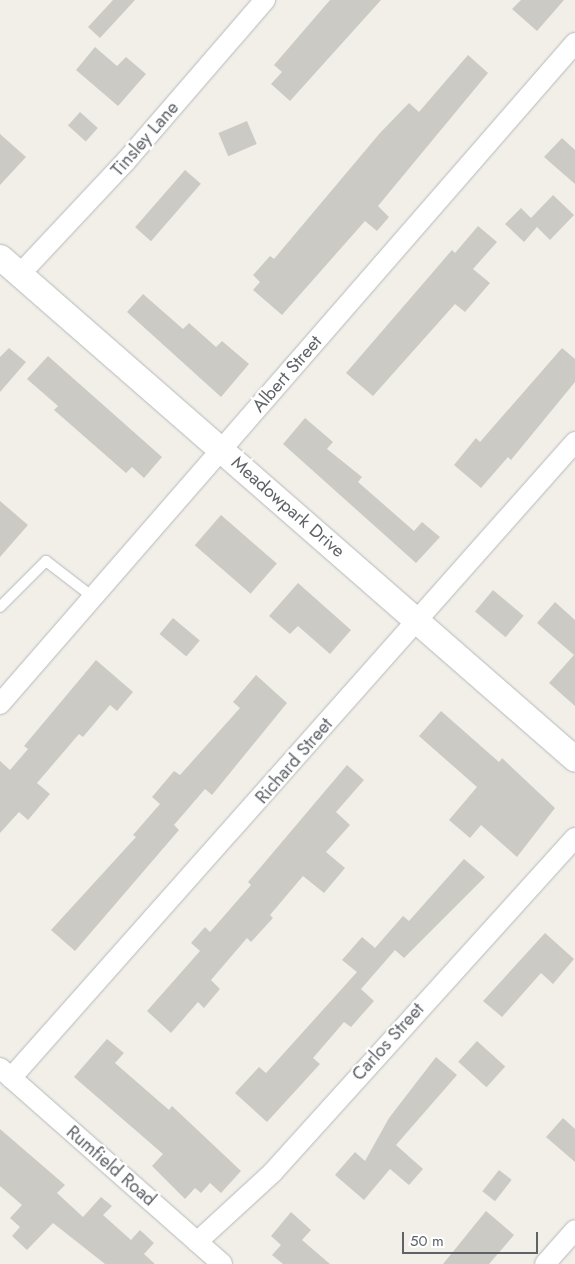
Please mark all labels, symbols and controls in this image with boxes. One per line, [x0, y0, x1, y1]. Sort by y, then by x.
street label: Tinsley Lane [107, 97, 183, 181]
street label: Albert Street [248, 331, 326, 417]
street label: Meadowpark Drive [227, 452, 349, 562]
street label: Richard Street [251, 714, 337, 808]
street label: Carlos Street [348, 999, 428, 1085]
street label: Rumfield Road [62, 1121, 160, 1211]
scale bar [405, 1222, 541, 1254]
text: 50 m [410, 1230, 444, 1252]

